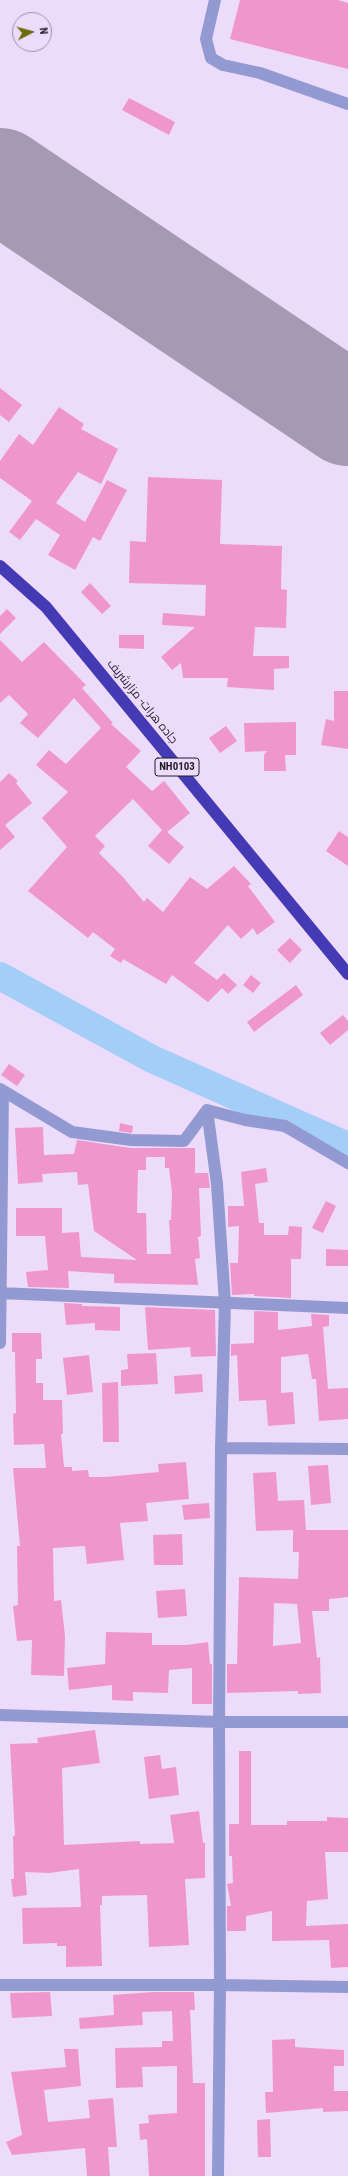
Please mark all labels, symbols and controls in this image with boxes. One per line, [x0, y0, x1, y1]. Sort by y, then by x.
north arrow [12, 12, 52, 52]
text: N [37, 27, 50, 35]
street label: جاده هرات- مزارشریف [104, 657, 180, 747]
road number: NH0103 [155, 758, 199, 776]

